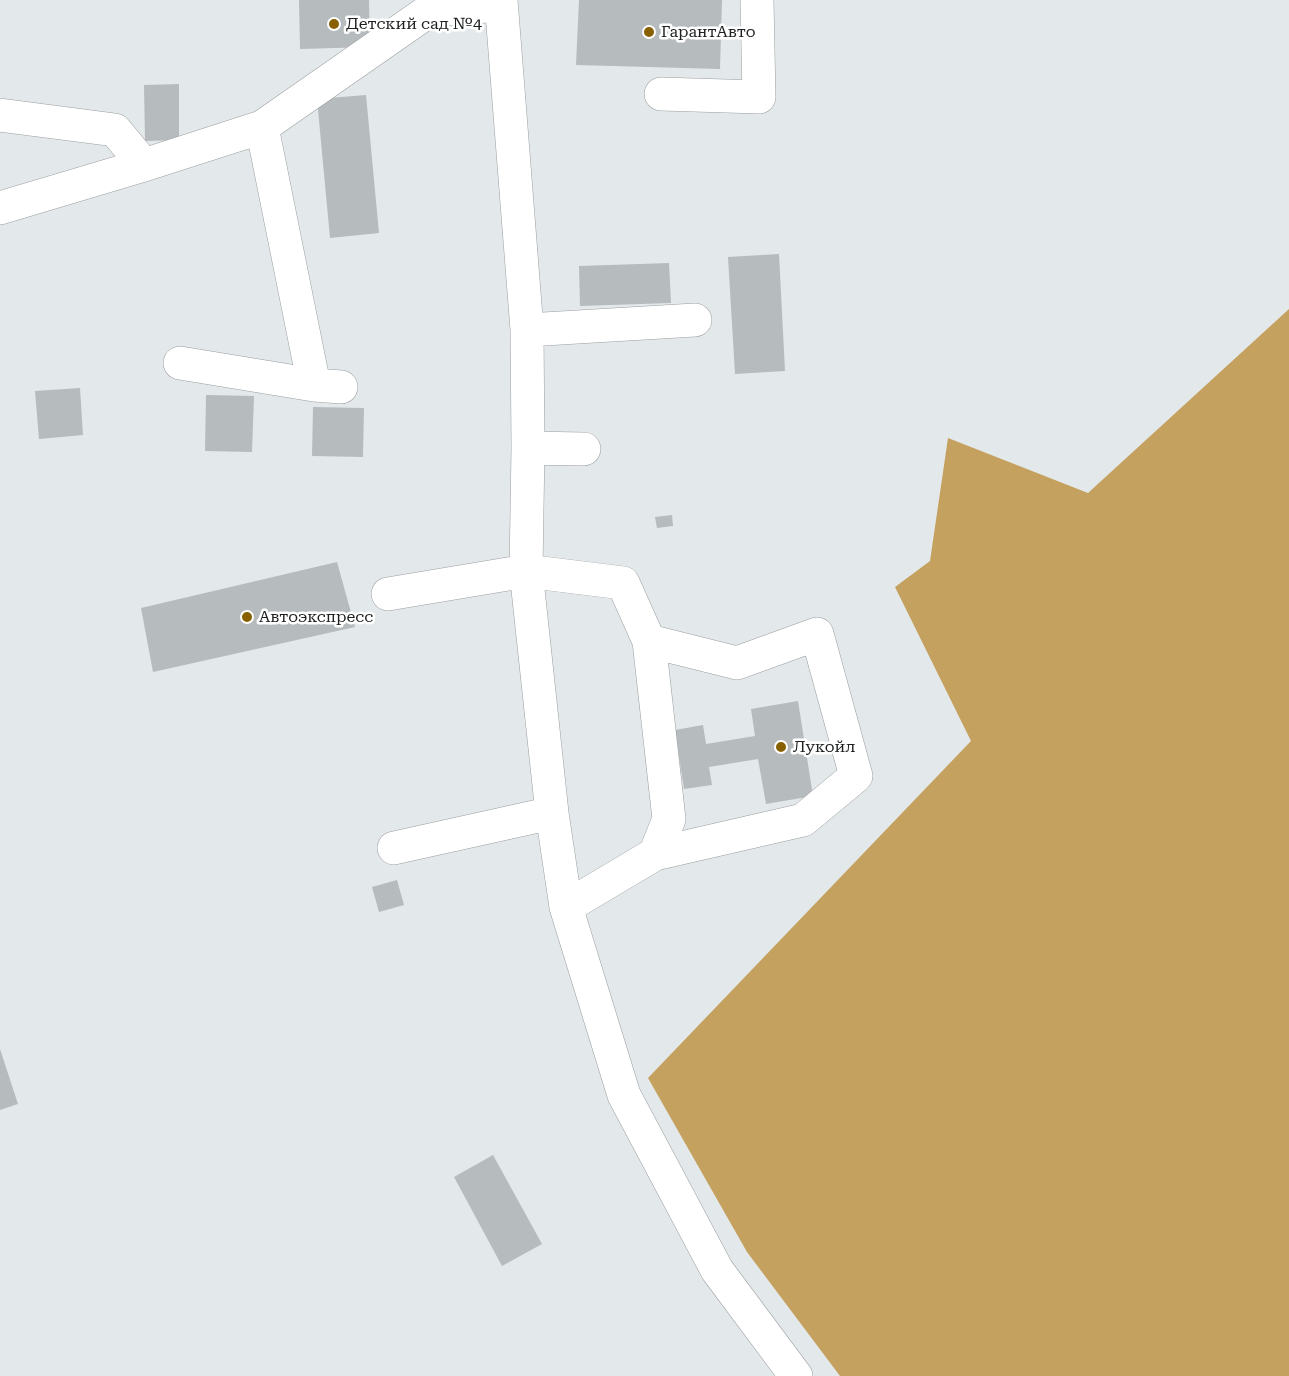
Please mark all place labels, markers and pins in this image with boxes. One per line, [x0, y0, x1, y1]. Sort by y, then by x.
place label: Детский сад №4 [346, 14, 482, 34]
marker: Детский сад №4 [327, 17, 341, 31]
place label: ГарантАвто [661, 22, 755, 42]
marker: ГарантАвто [642, 25, 656, 39]
place label: Автоэкспресс [259, 607, 373, 627]
marker: Автоэкспресс [240, 610, 254, 624]
place label: Лукойл [793, 737, 856, 757]
marker: Лукойл [774, 740, 788, 754]

